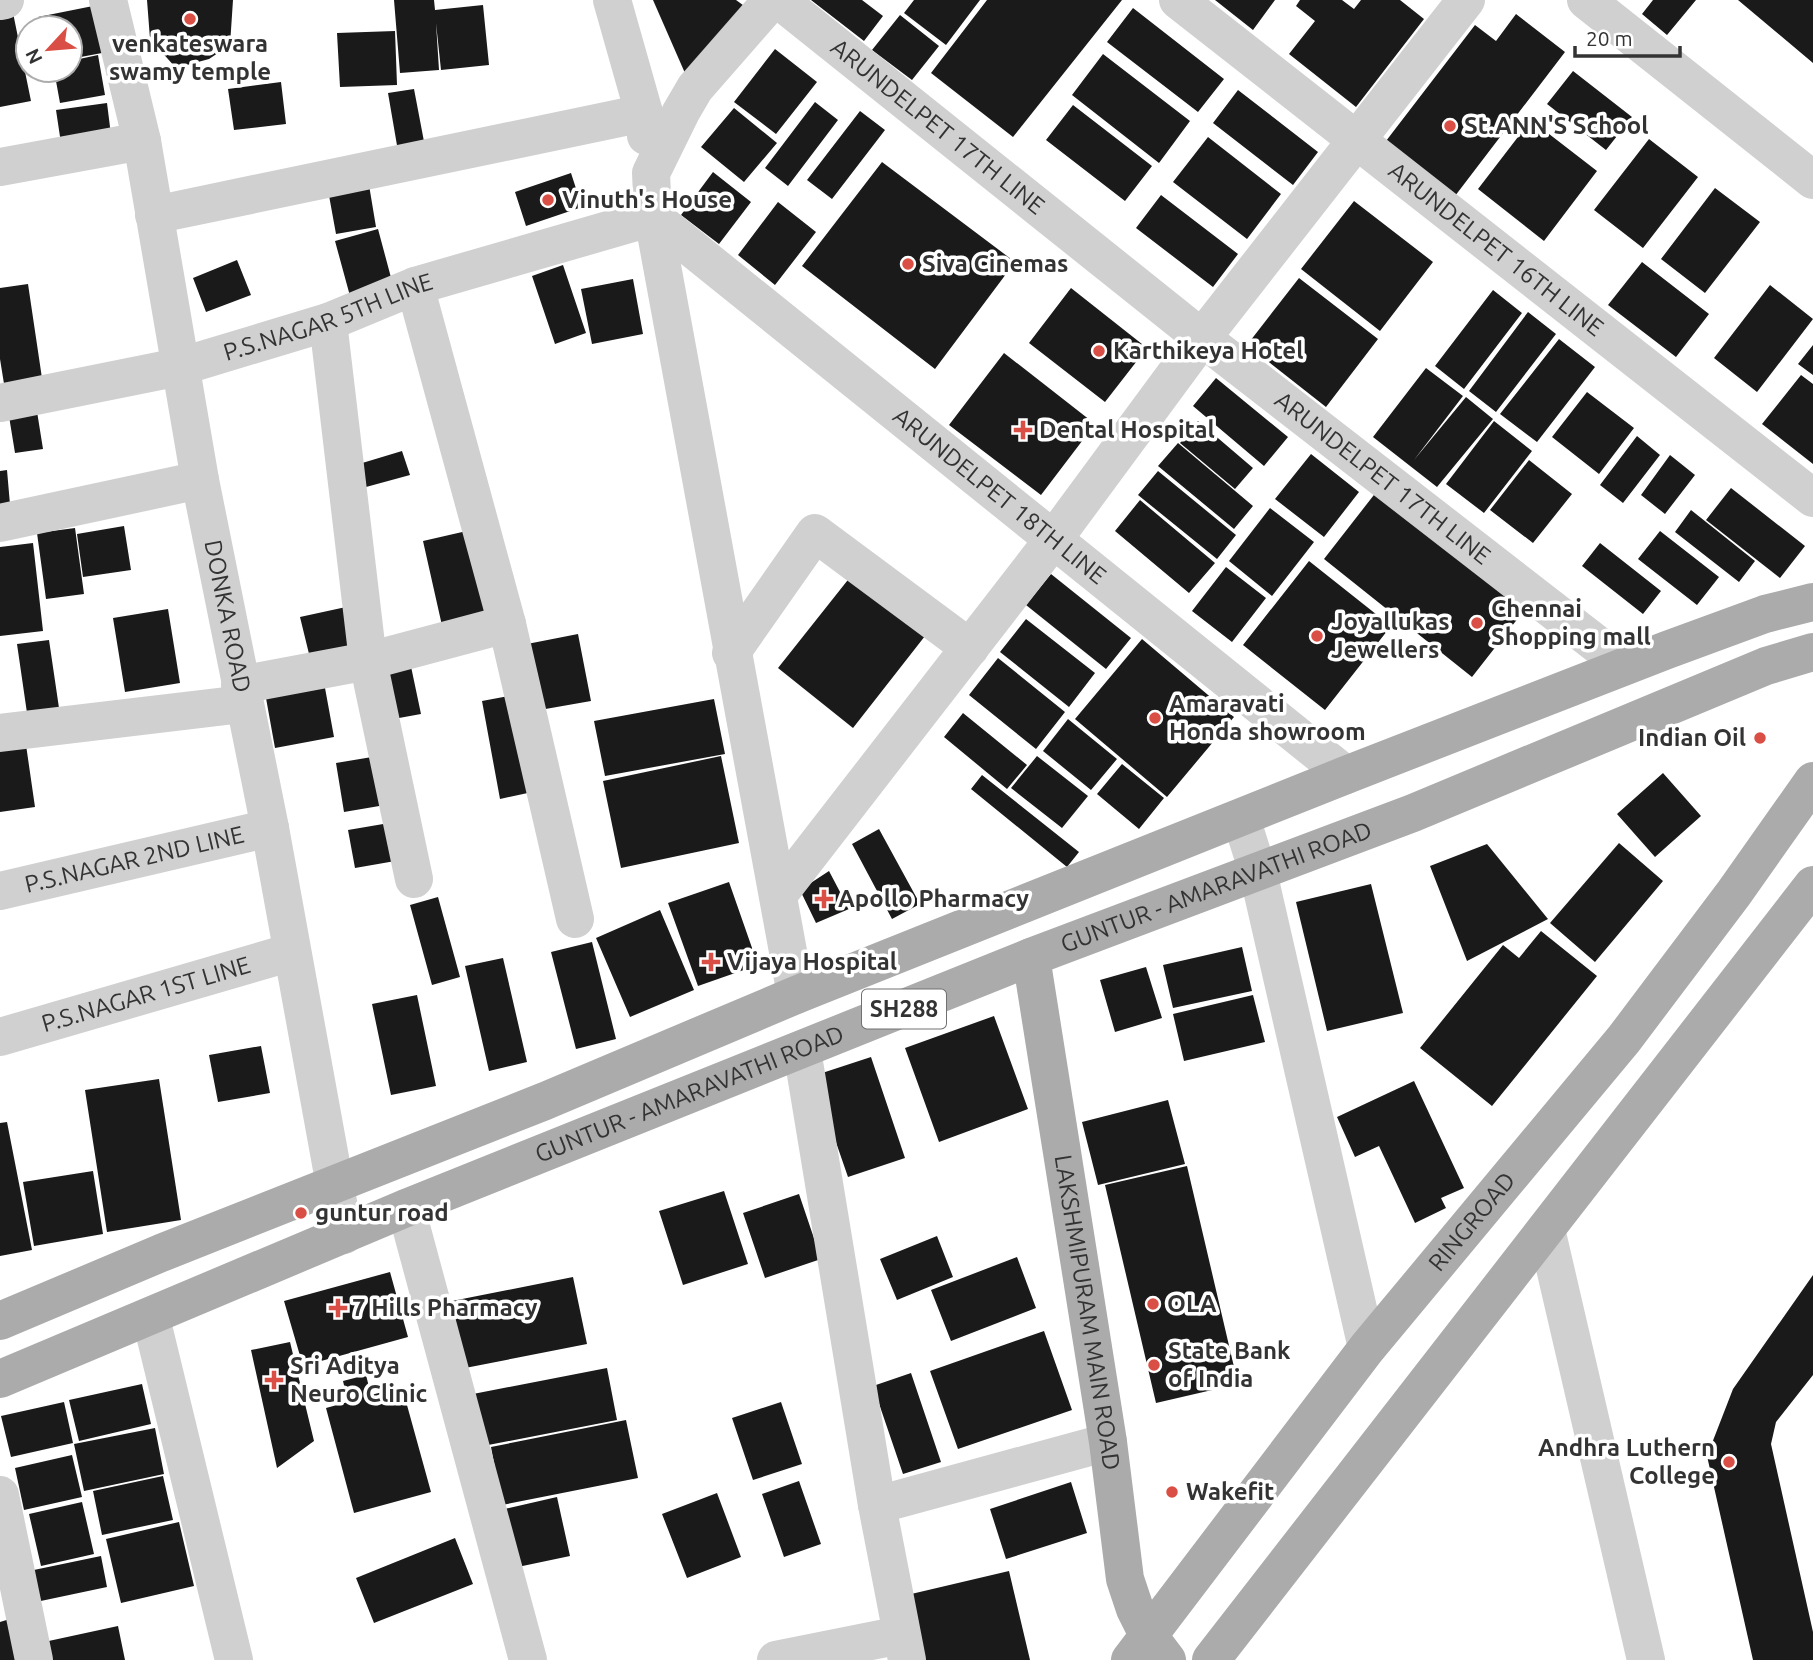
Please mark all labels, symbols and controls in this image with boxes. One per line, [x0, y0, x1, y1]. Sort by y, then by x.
marker: venkateswara swamy temple [182, 11, 198, 27]
north arrow [14, 14, 84, 84]
scale bar [1575, 14, 1680, 58]
text: 20 m [1586, 26, 1633, 50]
place label: venkateswara swamy temple [109, 30, 271, 85]
street label: ARUNDELPET 17TH LINE [826, 33, 1050, 220]
text: N [21, 45, 47, 68]
place label: St.ANN'S School [1464, 112, 1648, 139]
marker: St.ANN'S School [1442, 118, 1458, 134]
street label: ARUNDELPET 16TH LINE [1384, 156, 1609, 341]
place label: Vinuth's House [562, 186, 732, 213]
marker: Vinuth's House [540, 192, 556, 208]
place label: Siva Cinemas [922, 250, 1068, 277]
marker: Siva Cinemas [900, 256, 916, 272]
street label: P.S.NAGAR 5TH LINE [220, 268, 436, 366]
place label: Karthikeya Hotel [1113, 337, 1303, 364]
marker: Karthikeya Hotel [1091, 343, 1107, 359]
street label: ARUNDELPET 17TH LINE [1270, 386, 1496, 570]
street label: ARUNDELPET 18TH LINE [888, 402, 1111, 589]
place label: Dental Hospital [1039, 416, 1215, 443]
marker: Dental Hospital [1013, 420, 1033, 440]
street label: DONKA ROAD [199, 537, 256, 695]
place label: Chennai Shopping mall [1491, 595, 1651, 650]
place label: Joyallukas Jewellers [1331, 608, 1449, 663]
marker: Chennai Shopping mall [1469, 615, 1485, 631]
marker: Joyallukas Jewellers [1309, 628, 1325, 644]
place label: Amaravati Honda showroom [1169, 690, 1366, 745]
marker: Amaravati Honda showroom [1147, 710, 1163, 726]
place label: Indian Oil [1638, 724, 1746, 751]
marker: Indian Oil [1752, 730, 1768, 746]
street label: GUNTUR - AMARAVATHI ROAD [1057, 816, 1375, 958]
street label: P.S.NAGAR 2ND LINE [22, 821, 246, 898]
place label: Apollo Pharmacy [838, 885, 1029, 912]
marker: Apollo Pharmacy [816, 891, 832, 907]
place label: Vijaya Hospital [727, 948, 897, 975]
street label: P.S.NAGAR 1ST LINE [38, 951, 253, 1037]
marker: Vijaya Hospital [701, 952, 721, 972]
road number: SH288 [862, 990, 946, 1028]
street label: GUNTUR - AMARAVATHI ROAD [531, 1020, 847, 1168]
street label: LAKSHMIPURAM MAIN ROAD [1050, 1153, 1125, 1472]
street label: RINGROAD [1423, 1167, 1520, 1276]
place label: guntur road [315, 1199, 449, 1226]
marker: guntur road [293, 1205, 309, 1221]
place label: OLA [1167, 1290, 1217, 1317]
place label: 7 Hills Pharmacy [352, 1294, 538, 1321]
marker: OLA [1145, 1296, 1161, 1312]
marker: 7 Hills Pharmacy [330, 1300, 346, 1316]
place label: State Bank of India [1168, 1337, 1291, 1392]
place label: Sri Aditya Neuro Clinic [290, 1352, 428, 1407]
marker: State Bank of India [1146, 1357, 1162, 1373]
marker: Sri Aditya Neuro Clinic [264, 1370, 284, 1390]
place label: Andhra Luthern College [1538, 1434, 1715, 1489]
marker: Andhra Luthern College [1721, 1454, 1737, 1470]
place label: Wakefit [1186, 1478, 1274, 1505]
marker: Wakefit [1164, 1484, 1180, 1500]

